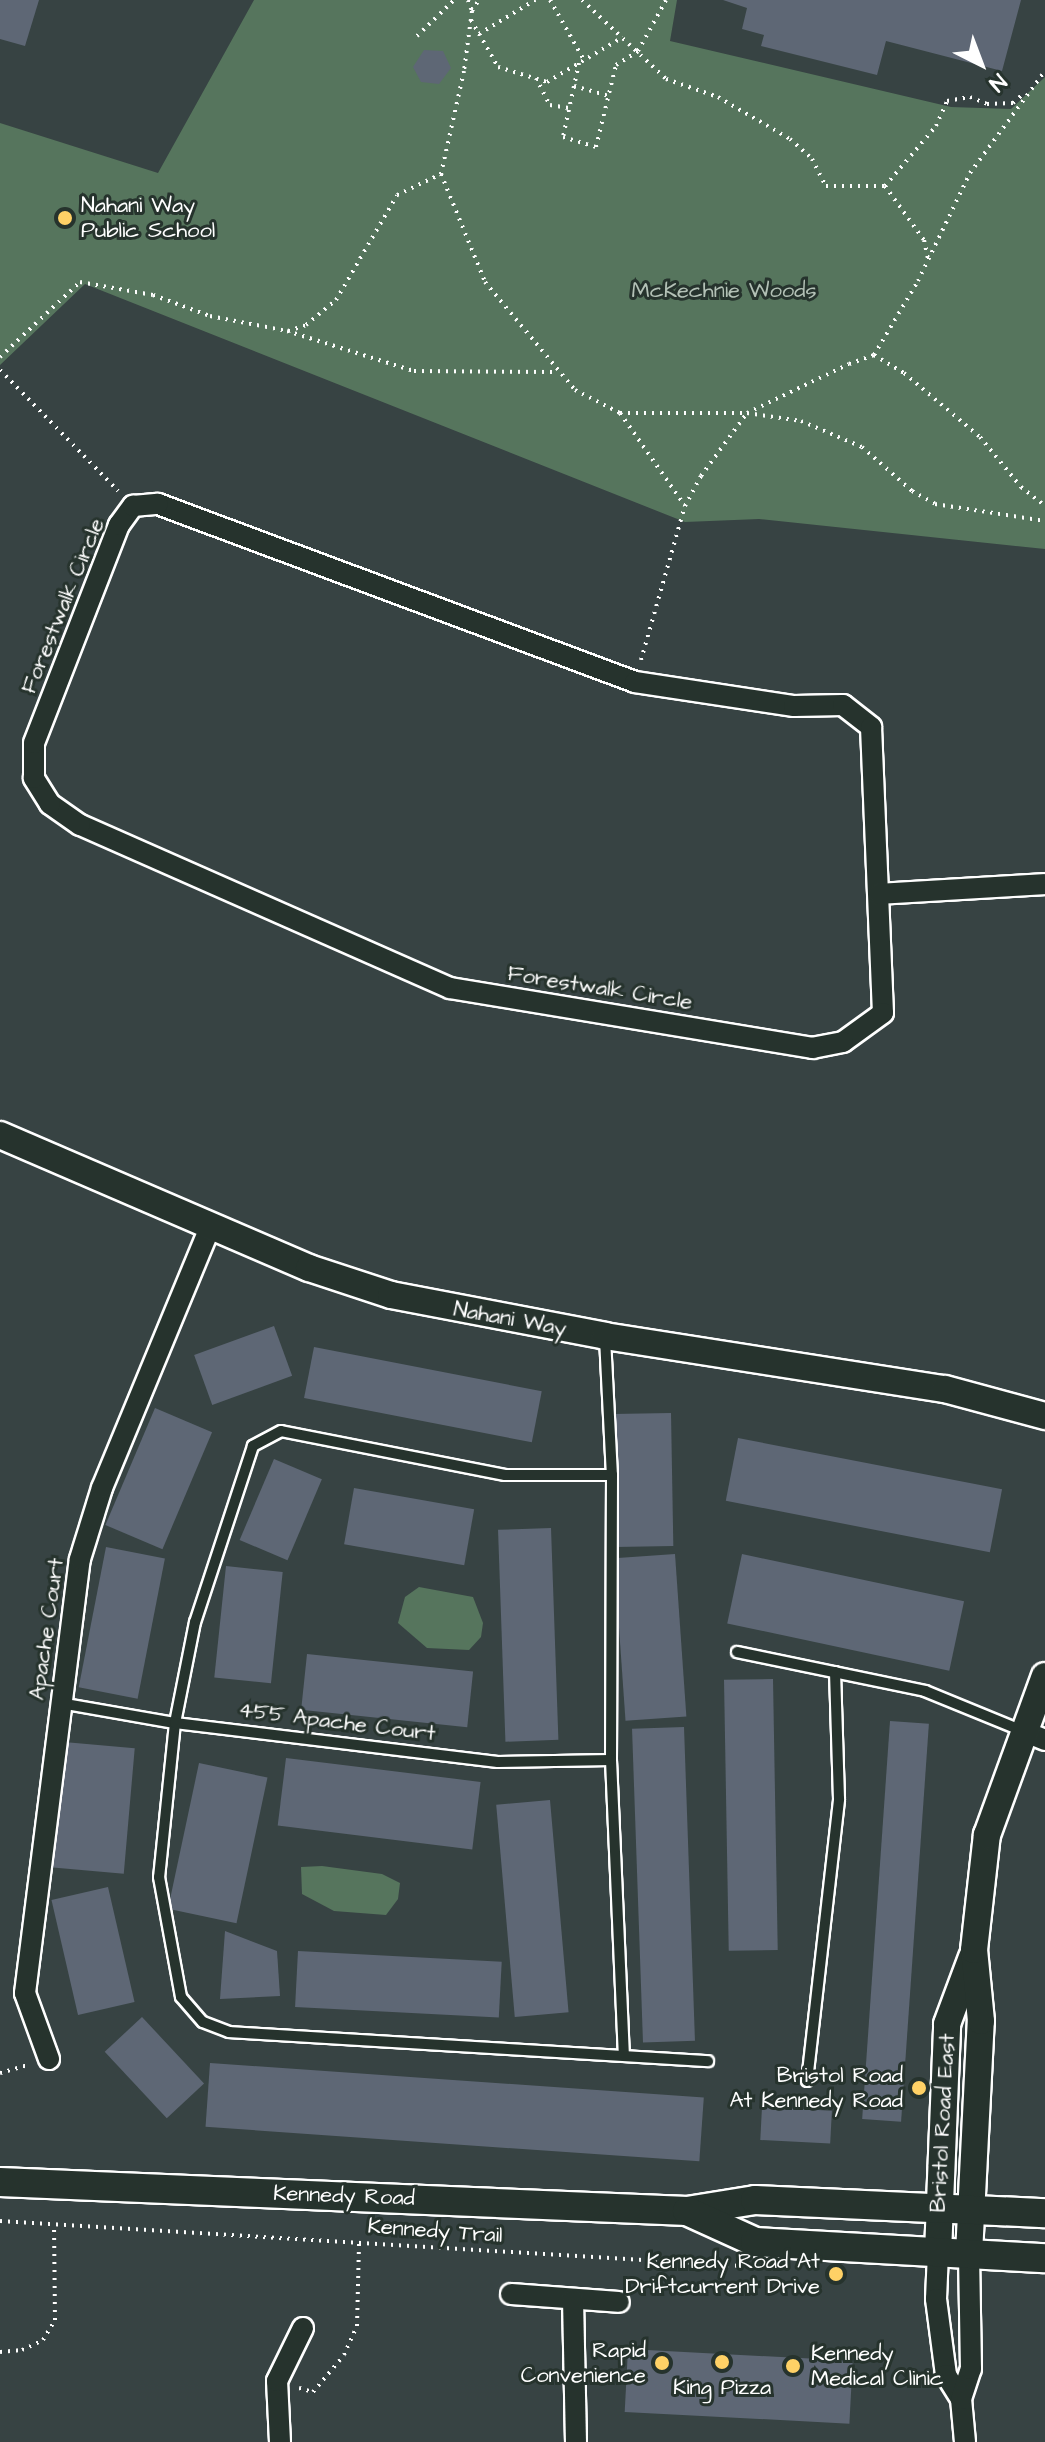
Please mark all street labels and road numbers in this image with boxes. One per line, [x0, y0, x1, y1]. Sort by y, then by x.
street label: Forestwalk Circle [16, 515, 110, 697]
street label: Forestwalk Circle [506, 960, 694, 1016]
street label: Nahani Way [451, 1296, 569, 1342]
street label: Apache Court [24, 1556, 70, 1702]
street label: 455 Apache Court [237, 1697, 437, 1747]
street label: Bristol Road East [925, 2033, 961, 2213]
street label: Kennedy Road [273, 2180, 415, 2212]
street label: Kennedy Trail [367, 2213, 503, 2249]

